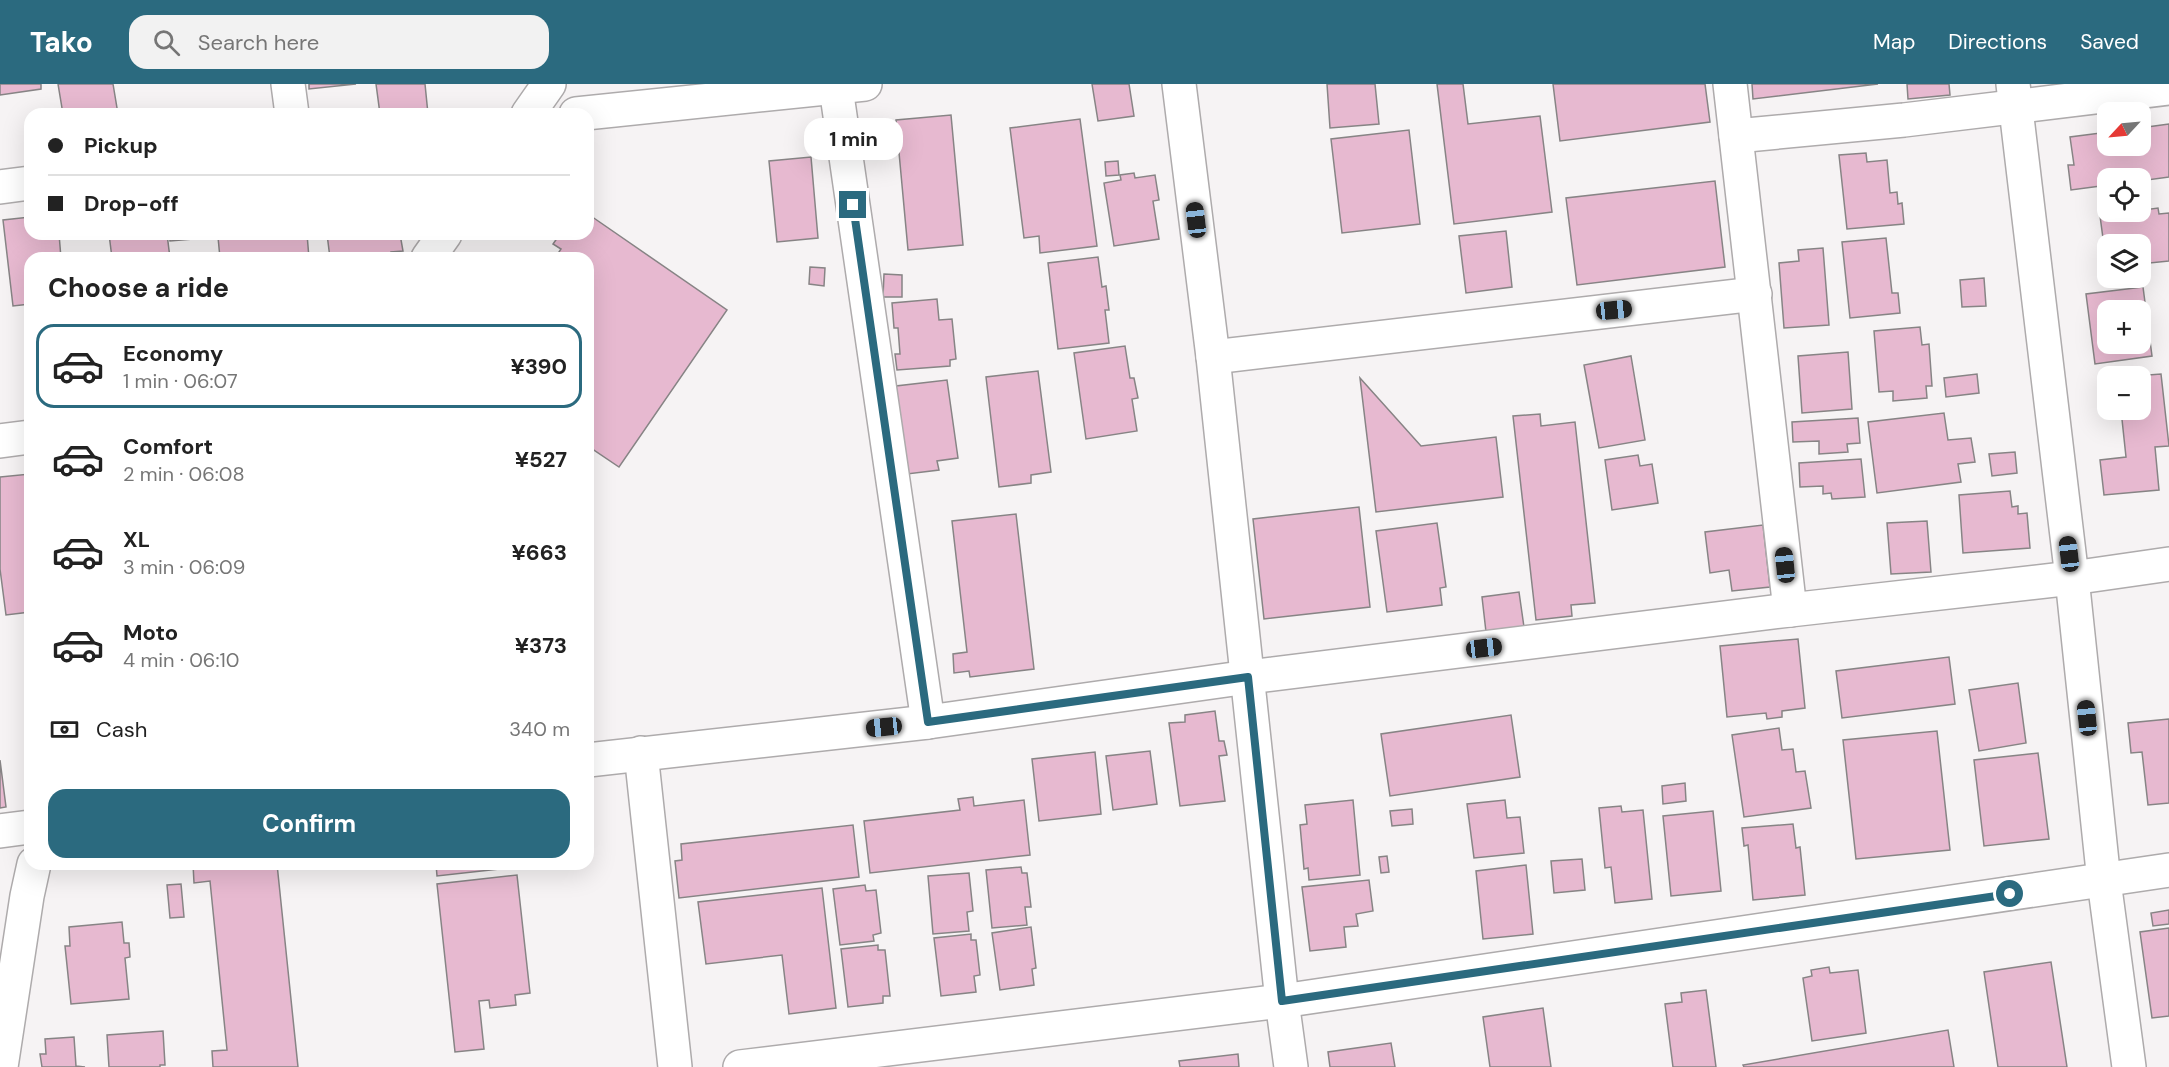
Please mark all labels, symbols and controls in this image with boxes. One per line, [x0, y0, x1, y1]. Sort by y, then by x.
search box [129, 15, 549, 69]
text: Tako [30, 24, 93, 61]
icon: search [150, 26, 183, 59]
text: Search here [198, 28, 319, 57]
text: Map [1873, 28, 1915, 56]
text: Directions [1948, 28, 2047, 56]
text: Saved [2080, 28, 2139, 56]
north arrow [2097, 102, 2151, 156]
map controls [2097, 102, 2151, 420]
callout: 1 min [804, 118, 902, 160]
text: 1 min [829, 126, 878, 152]
text: Pickup [84, 131, 158, 160]
button: locate [2097, 168, 2151, 222]
text: Drop-off [84, 189, 179, 218]
route end [839, 191, 866, 218]
car [1185, 201, 1207, 239]
button: layers [2097, 234, 2151, 288]
text: Choose a ride [48, 270, 229, 305]
car [1595, 299, 1633, 321]
button: + [2097, 300, 2151, 354]
icon: car [51, 339, 105, 393]
text: Economy [123, 339, 223, 368]
text: ¥390 [510, 352, 567, 381]
button: − [2097, 366, 2151, 420]
text: 1 min · 06:07 [123, 368, 238, 394]
icon: car [51, 432, 105, 486]
text: Comfort [123, 432, 213, 461]
text: ¥527 [515, 445, 567, 474]
text: 2 min · 06:08 [123, 461, 245, 487]
icon: car [51, 525, 105, 579]
text: XL [123, 525, 150, 554]
car [2058, 535, 2080, 573]
text: ¥663 [512, 538, 567, 567]
car [1774, 546, 1796, 584]
text: 3 min · 06:09 [123, 554, 245, 580]
icon: car [51, 618, 105, 672]
text: Moto [123, 618, 178, 647]
text: ¥373 [515, 631, 567, 660]
car [1465, 637, 1503, 659]
text: 4 min · 06:10 [123, 647, 239, 673]
car [2076, 699, 2098, 737]
icon: cash [48, 713, 81, 746]
text: Cash [96, 715, 147, 744]
text: 340 m [509, 716, 570, 742]
car [865, 716, 903, 738]
button: Confirm [48, 789, 570, 858]
route start [1996, 880, 2023, 907]

